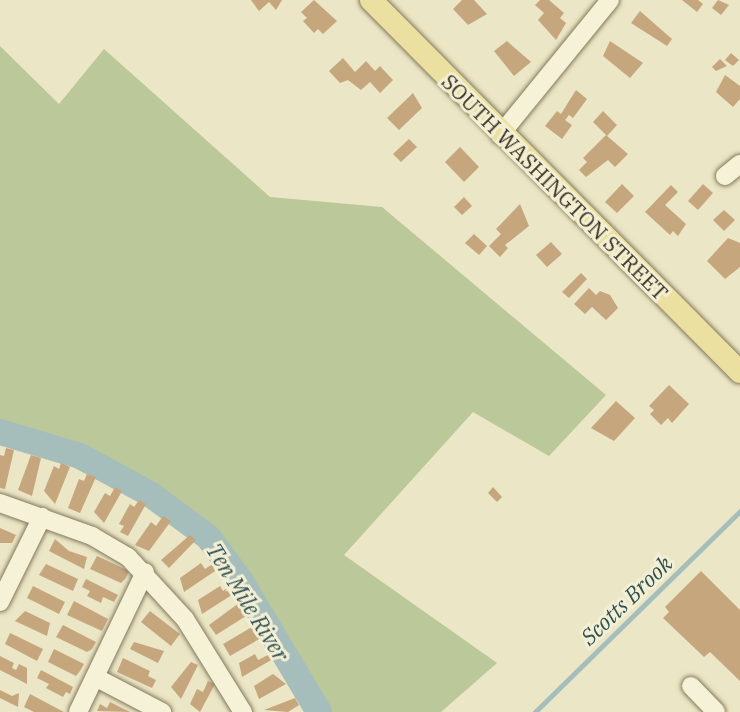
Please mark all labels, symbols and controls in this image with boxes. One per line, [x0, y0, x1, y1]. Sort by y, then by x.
street label: SOUTH WASHINGTON STREET [437, 69, 673, 305]
water label: Ten Mile River [201, 538, 295, 666]
water label: Scotts Brook [575, 550, 677, 650]

